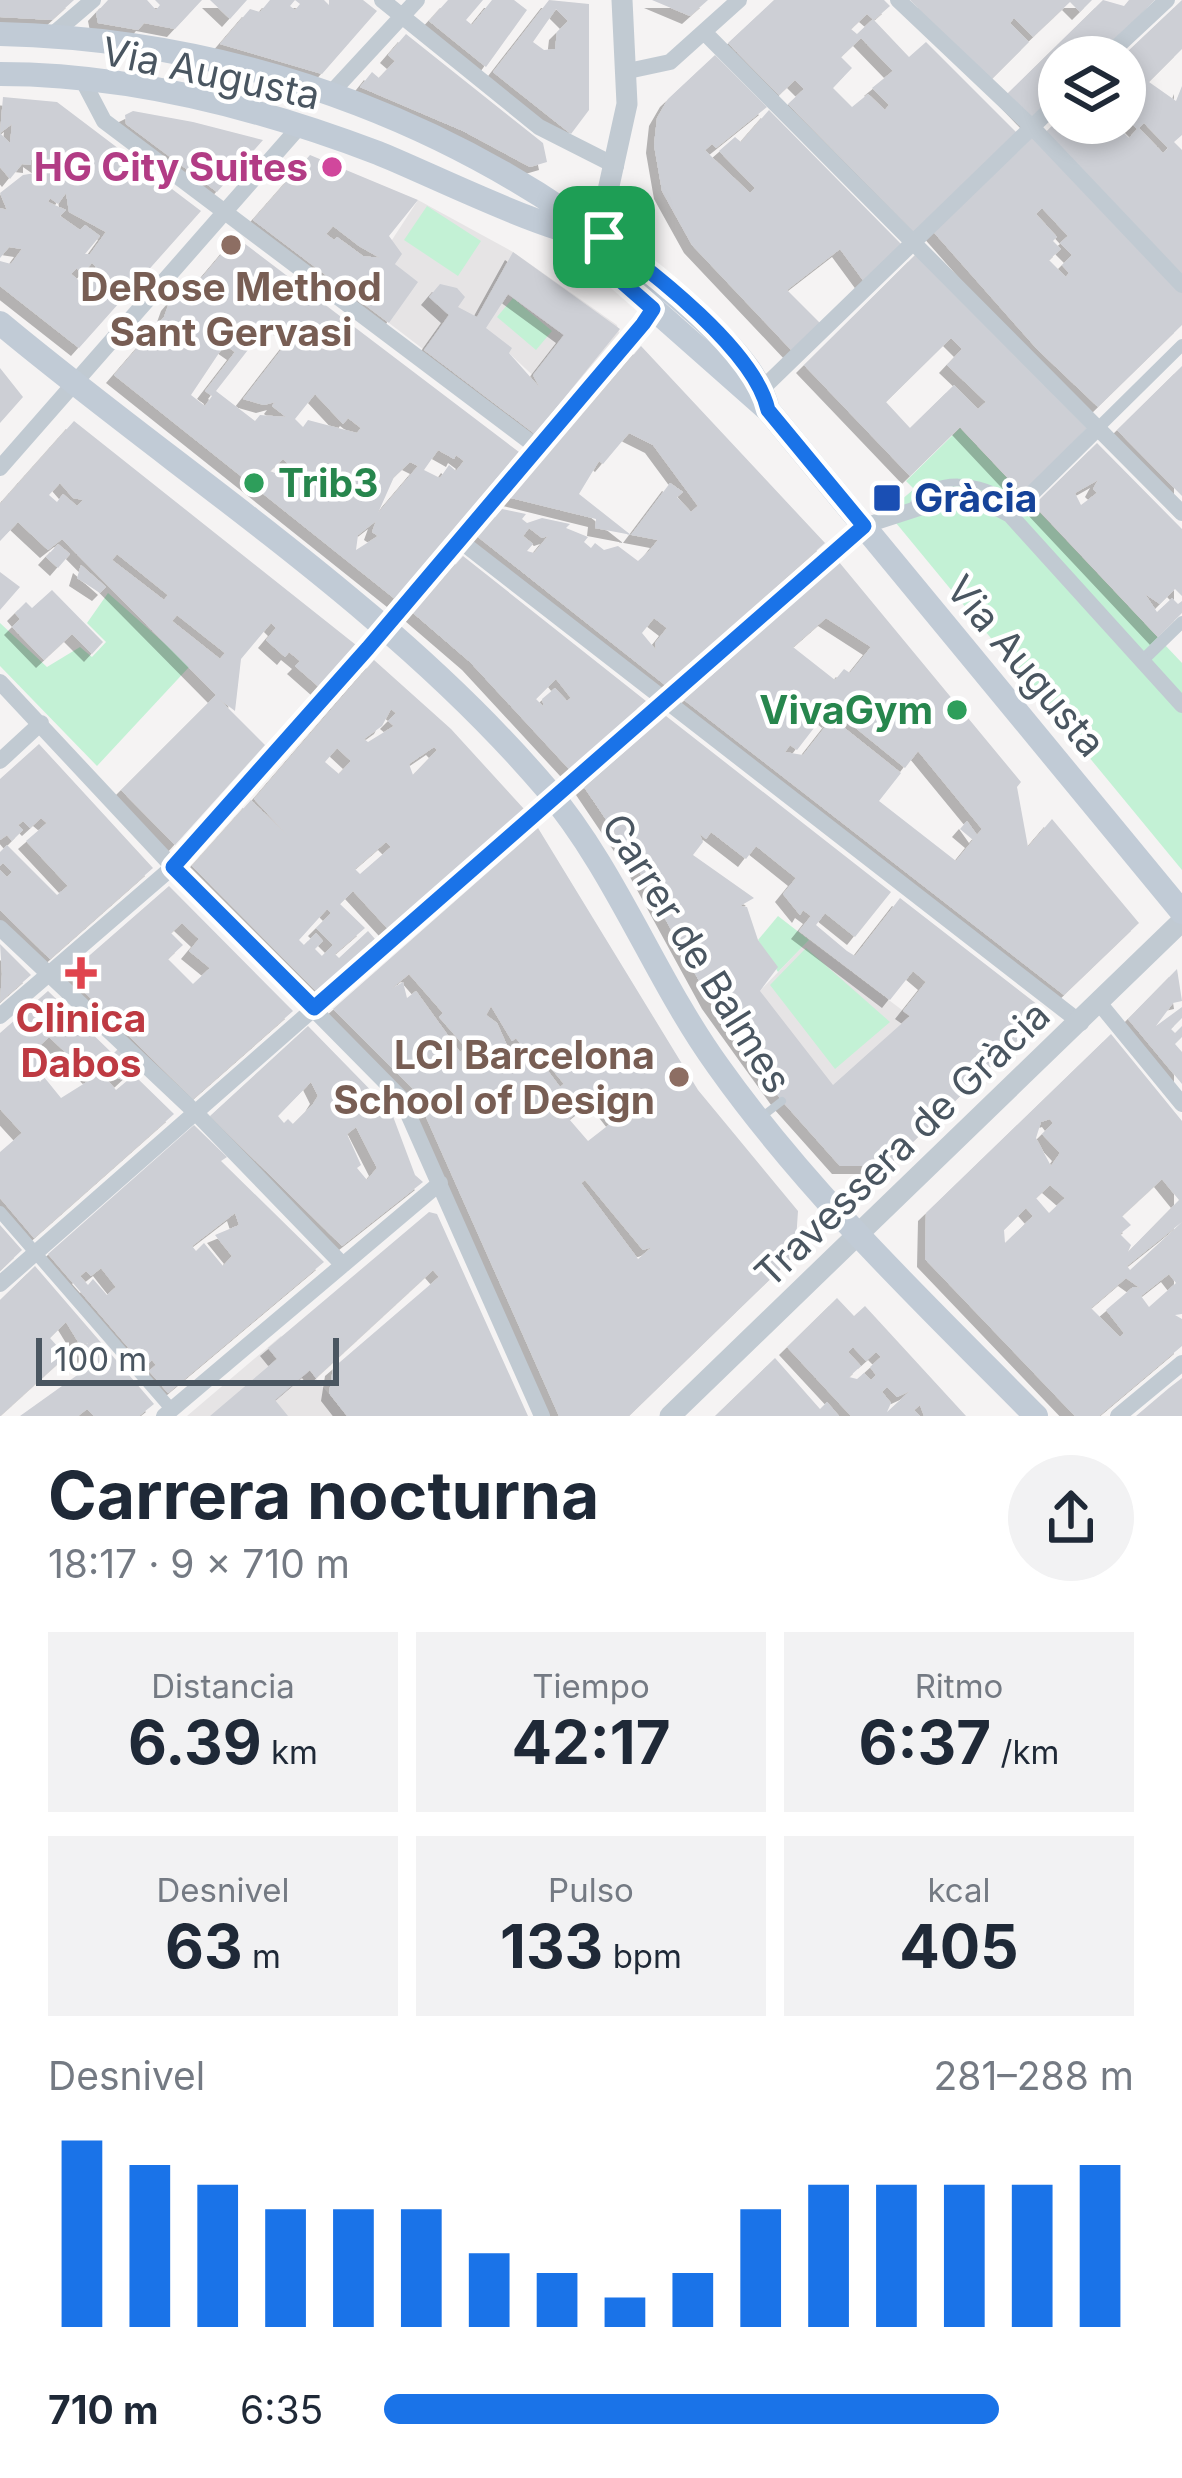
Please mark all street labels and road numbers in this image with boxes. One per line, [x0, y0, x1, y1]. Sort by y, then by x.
street label: Via Augusta [98, 26, 324, 119]
street label: Via Augusta [937, 566, 1116, 766]
street label: Carrer de Balmes [593, 805, 802, 1101]
street label: Travessera de Gràcia [745, 991, 1059, 1296]

